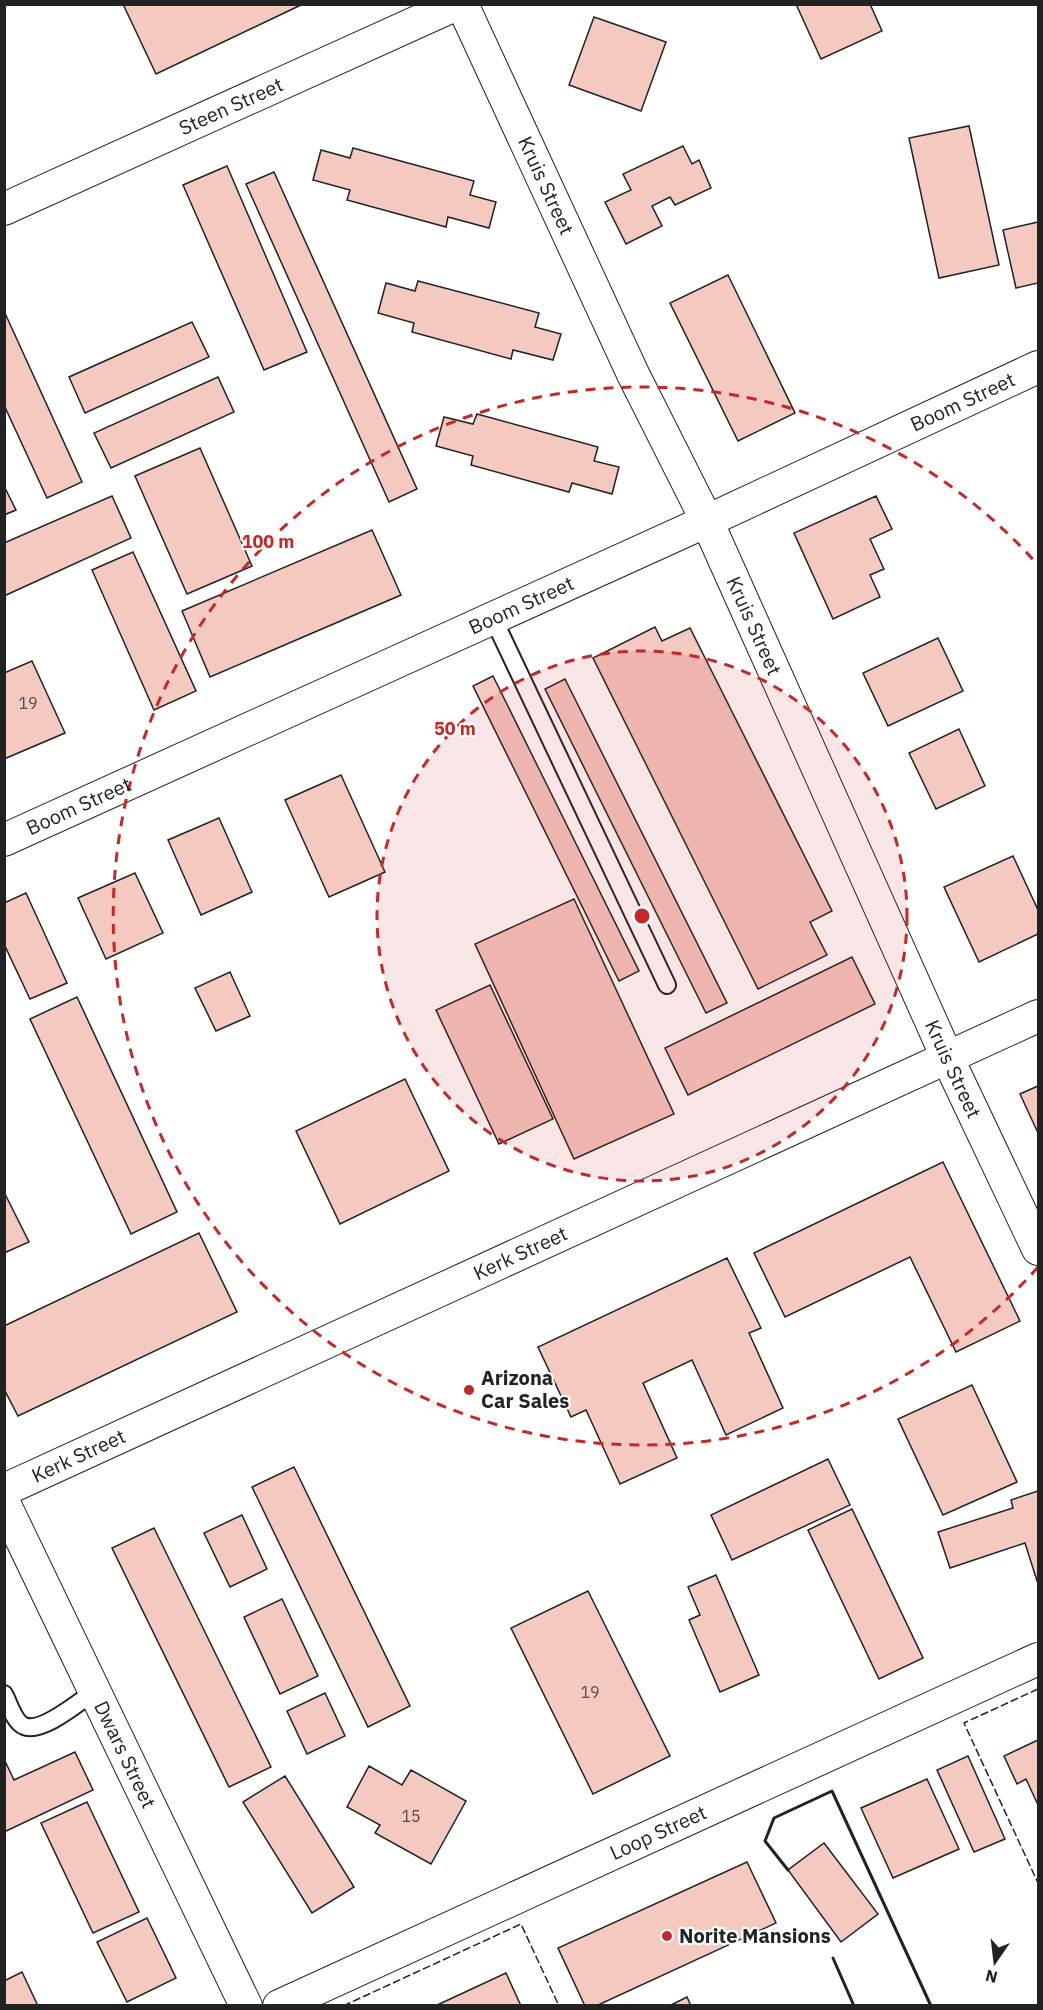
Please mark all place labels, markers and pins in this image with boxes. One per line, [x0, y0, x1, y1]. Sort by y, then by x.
centre of rings [632, 906, 652, 926]
place label: Arizona Car Sales [481, 1364, 569, 1414]
marker: Arizona Car Sales [462, 1383, 476, 1397]
place label: Norite Mansions [679, 1922, 831, 1949]
marker: Norite Mansions [660, 1929, 674, 1943]

